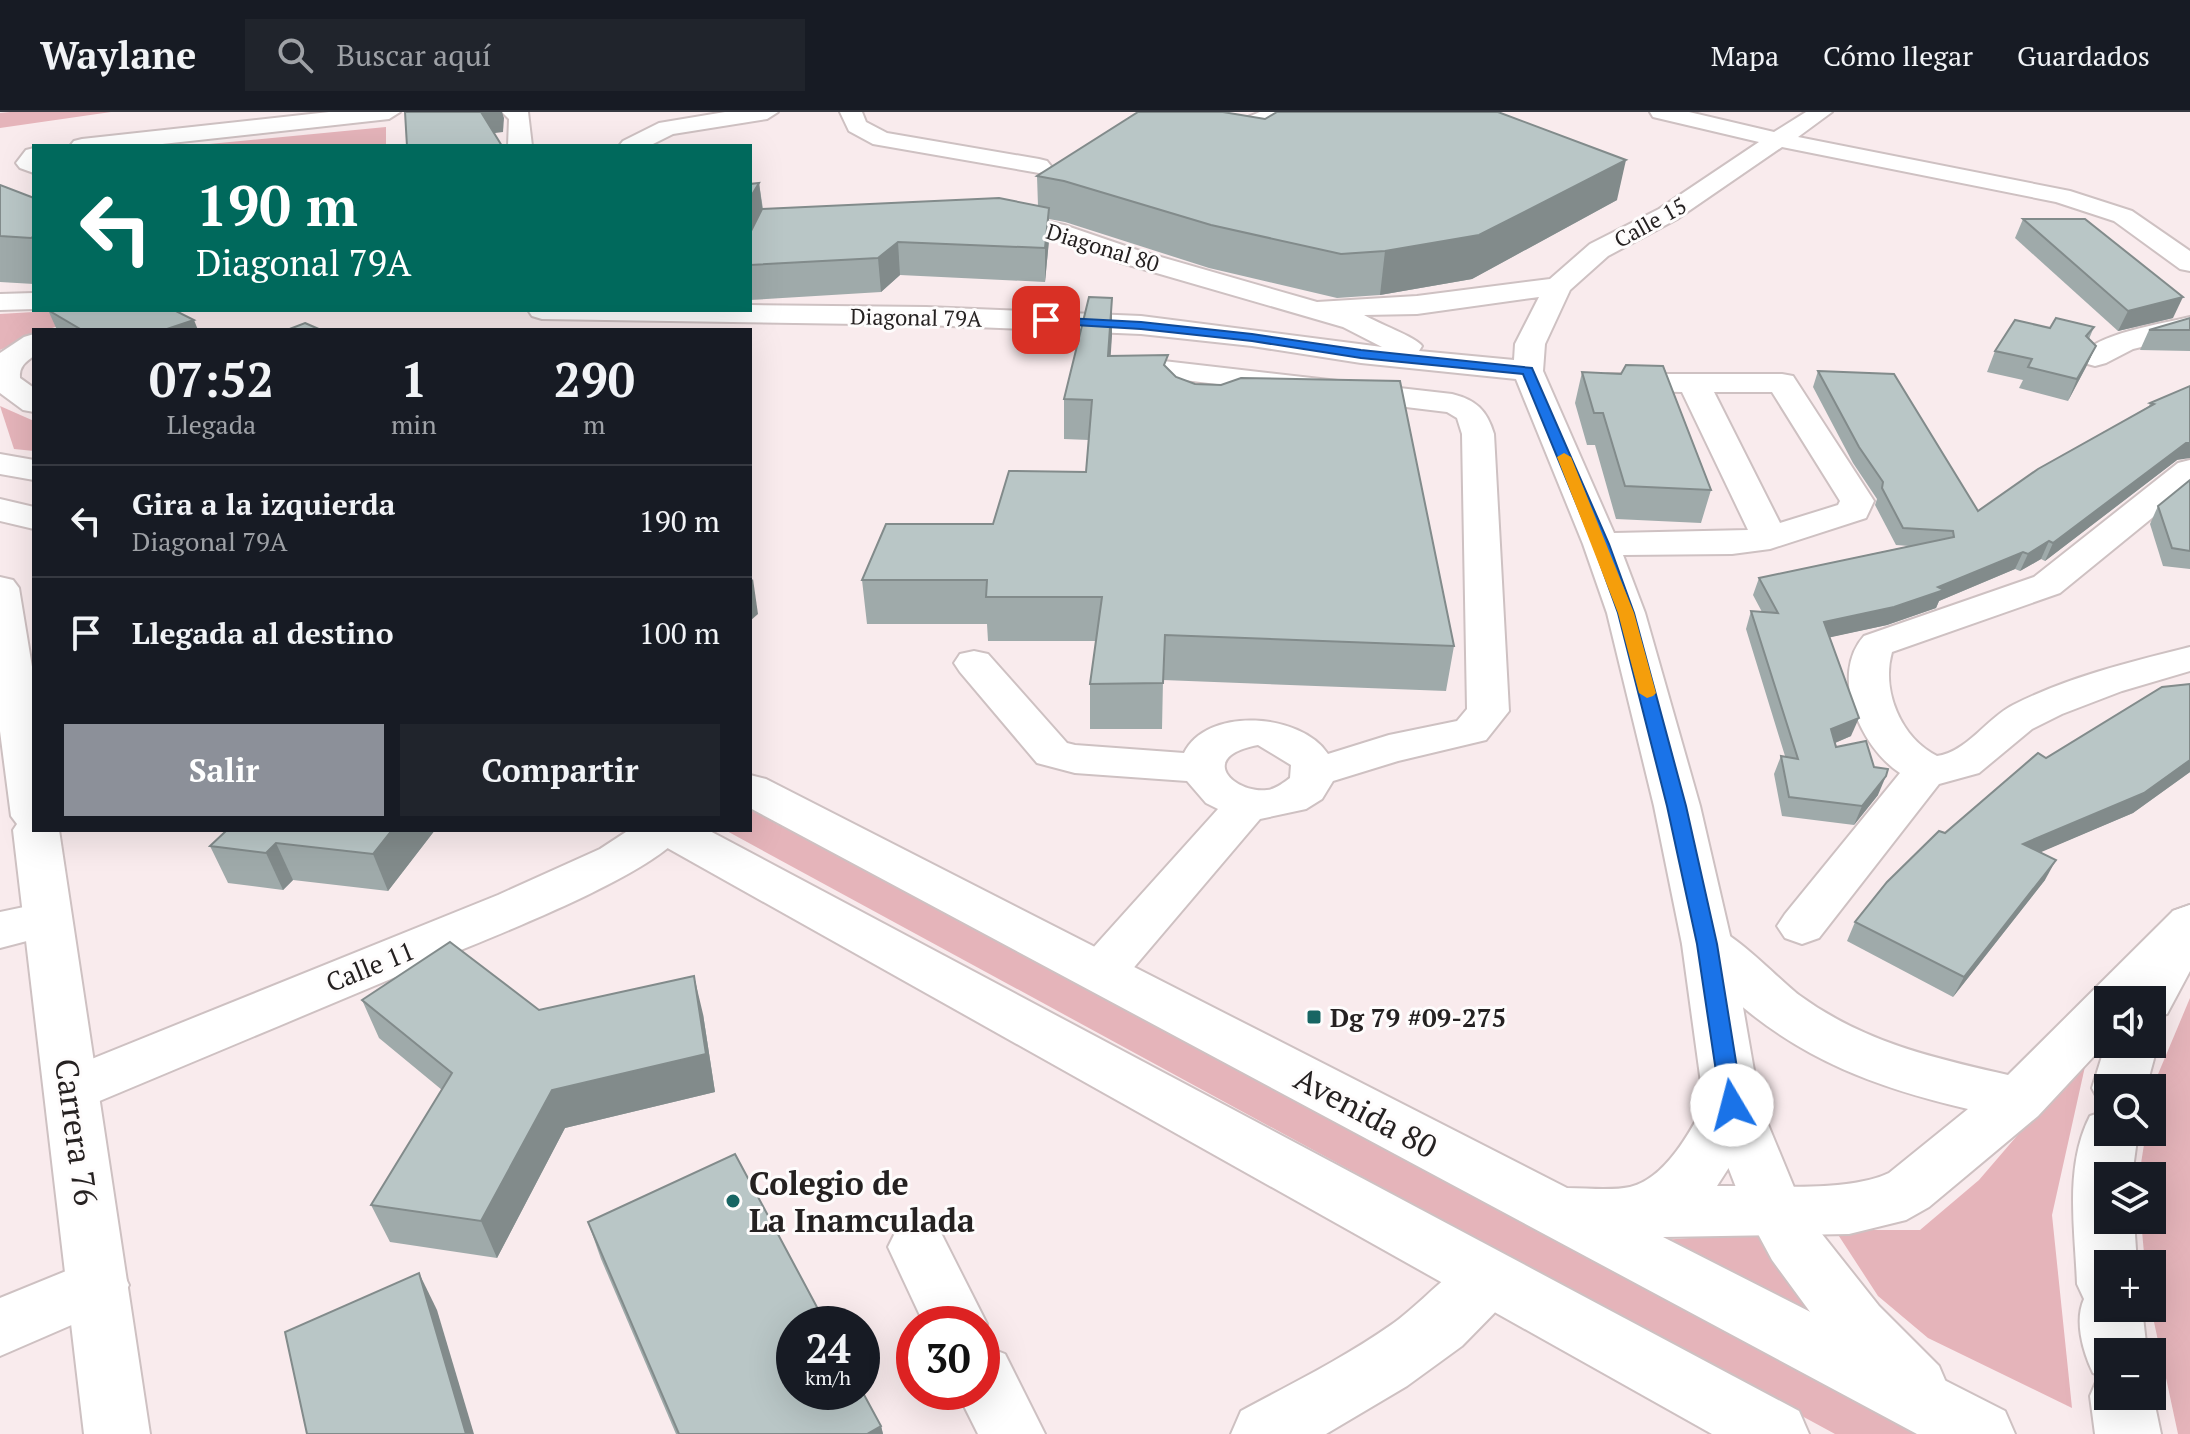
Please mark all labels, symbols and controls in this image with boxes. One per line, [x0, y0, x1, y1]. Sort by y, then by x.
search box [245, 19, 805, 91]
text: Waylane [40, 30, 197, 80]
icon: search [273, 33, 317, 77]
text: Buscar aquí [337, 35, 491, 75]
text: Mapa [1711, 37, 1779, 74]
text: Cómo llegar [1823, 37, 1973, 74]
text: Guardados [2017, 37, 2150, 74]
text: 190 m [196, 168, 358, 242]
icon: left [64, 176, 168, 280]
street label: Calle 15 [1609, 190, 1691, 254]
street label: Diagonal 80 [1043, 216, 1163, 278]
text: Diagonal 79A [196, 239, 411, 286]
pin [1012, 286, 1080, 354]
icon: arrive [1024, 298, 1068, 342]
street label: Diagonal 79A [850, 301, 983, 333]
text: 07:52 [149, 347, 274, 411]
text: 1 [400, 347, 427, 411]
text: 290 [554, 347, 635, 411]
text: Llegada [167, 407, 256, 441]
text: min [391, 407, 437, 441]
text: m [583, 407, 606, 441]
text: Gira a la izquierda [132, 484, 396, 524]
icon: left [64, 499, 108, 543]
text: 190 m [639, 501, 720, 541]
text: Diagonal 79A [132, 524, 288, 558]
icon: arrive [64, 611, 108, 655]
text: Llegada al destino [132, 613, 393, 653]
text: 100 m [639, 613, 720, 653]
button: Salir [64, 724, 384, 816]
button: Compartir [400, 724, 720, 816]
street label: Calle 11 [321, 933, 419, 999]
map controls [2094, 986, 2166, 1410]
button: sound [2094, 986, 2166, 1058]
place label: Dg 79 #09-275 [1330, 1000, 1506, 1034]
marker: Dg 79 #09-275 [1305, 1008, 1323, 1026]
street label: Carrera 76 [46, 1056, 108, 1208]
street label: Avenida 80 [1287, 1057, 1445, 1167]
position arrow [1690, 1063, 1774, 1147]
button: search [2094, 1074, 2166, 1146]
place label: Colegio de La Inamculada [749, 1162, 975, 1241]
button: layers [2094, 1162, 2166, 1234]
marker: Colegio de La Inamculada [724, 1192, 742, 1210]
button: + [2094, 1250, 2166, 1322]
speed limit sign: 30 [896, 1306, 1000, 1410]
text: 24 [805, 1321, 851, 1374]
button: − [2094, 1338, 2166, 1410]
text: km/h [805, 1364, 851, 1391]

